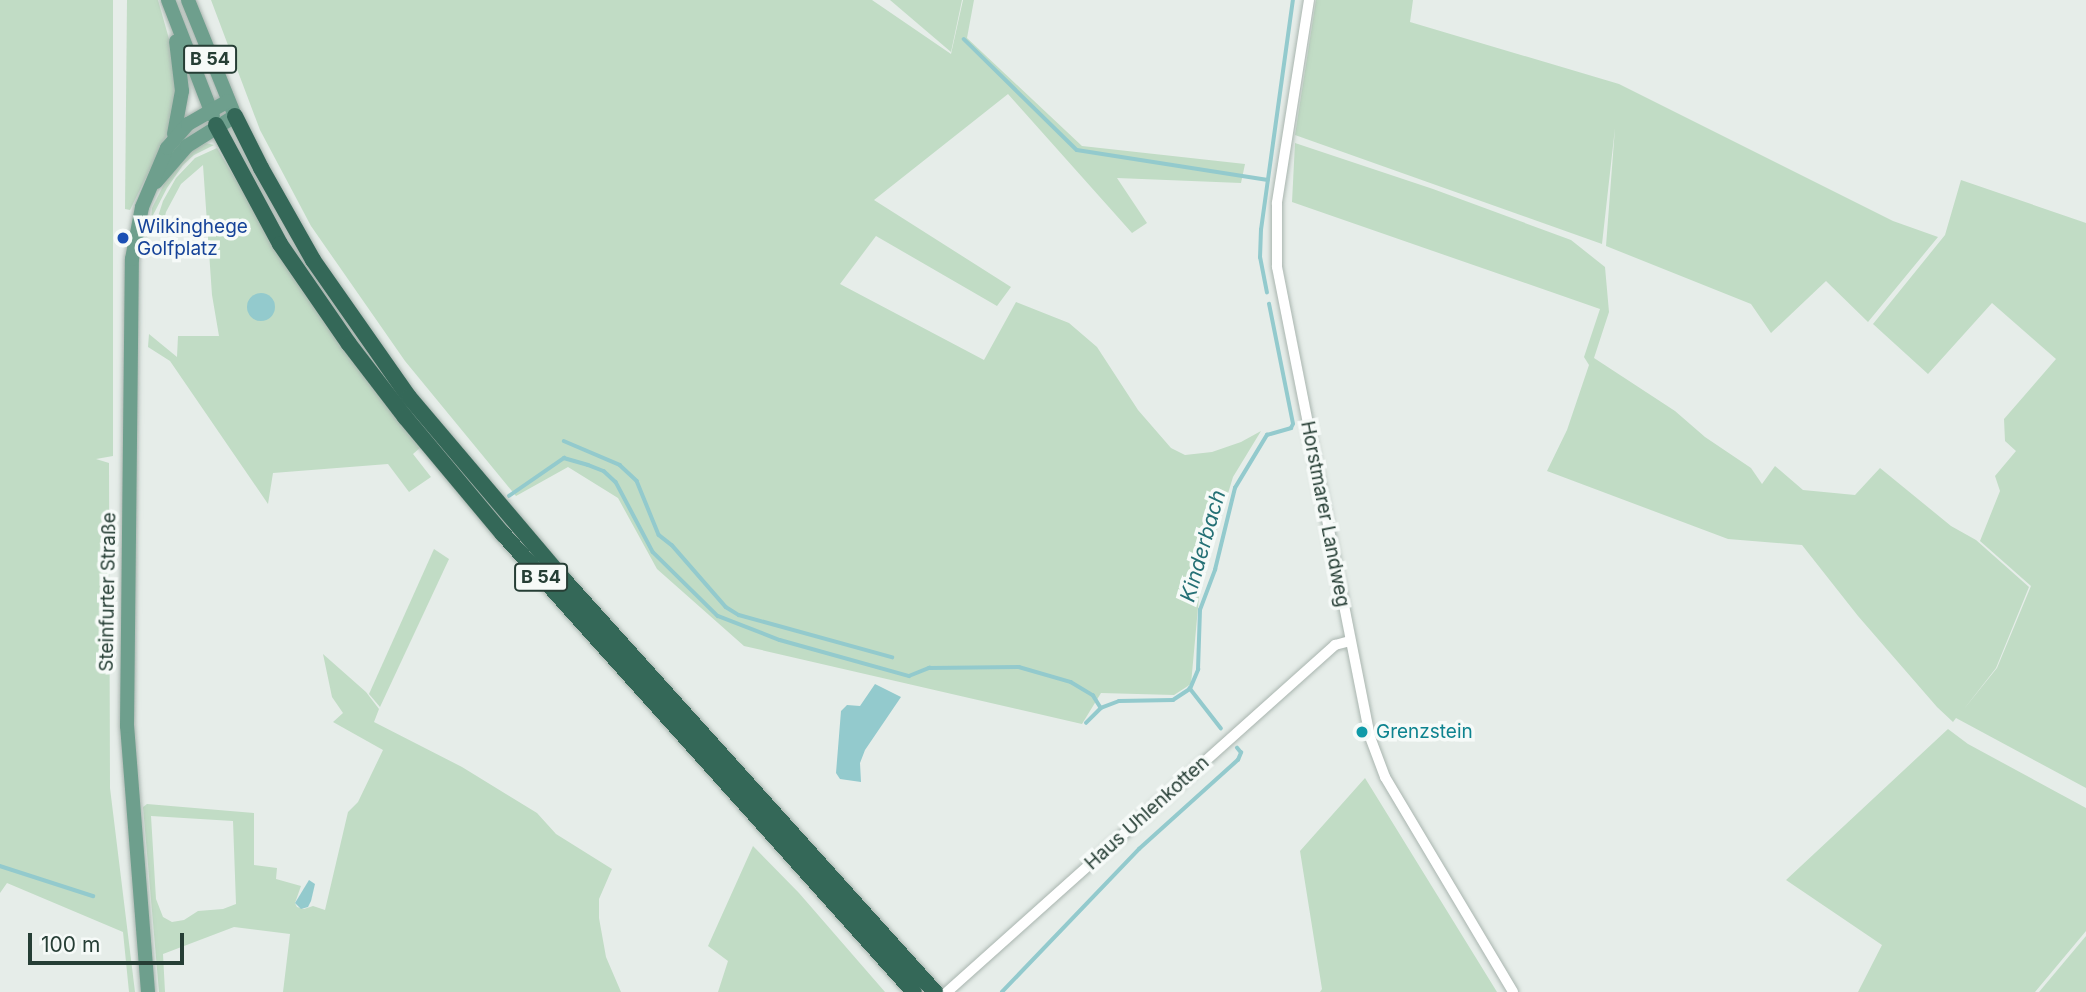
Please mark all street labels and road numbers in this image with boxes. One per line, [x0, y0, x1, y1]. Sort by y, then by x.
road number: B 54 [182, 44, 238, 74]
street label: Horstmarer Landweg [1296, 419, 1354, 609]
street label: Steinfurter Straße [95, 512, 121, 672]
road number: B 54 [513, 562, 569, 592]
street label: Haus Uhlenkotten [1080, 751, 1214, 875]

